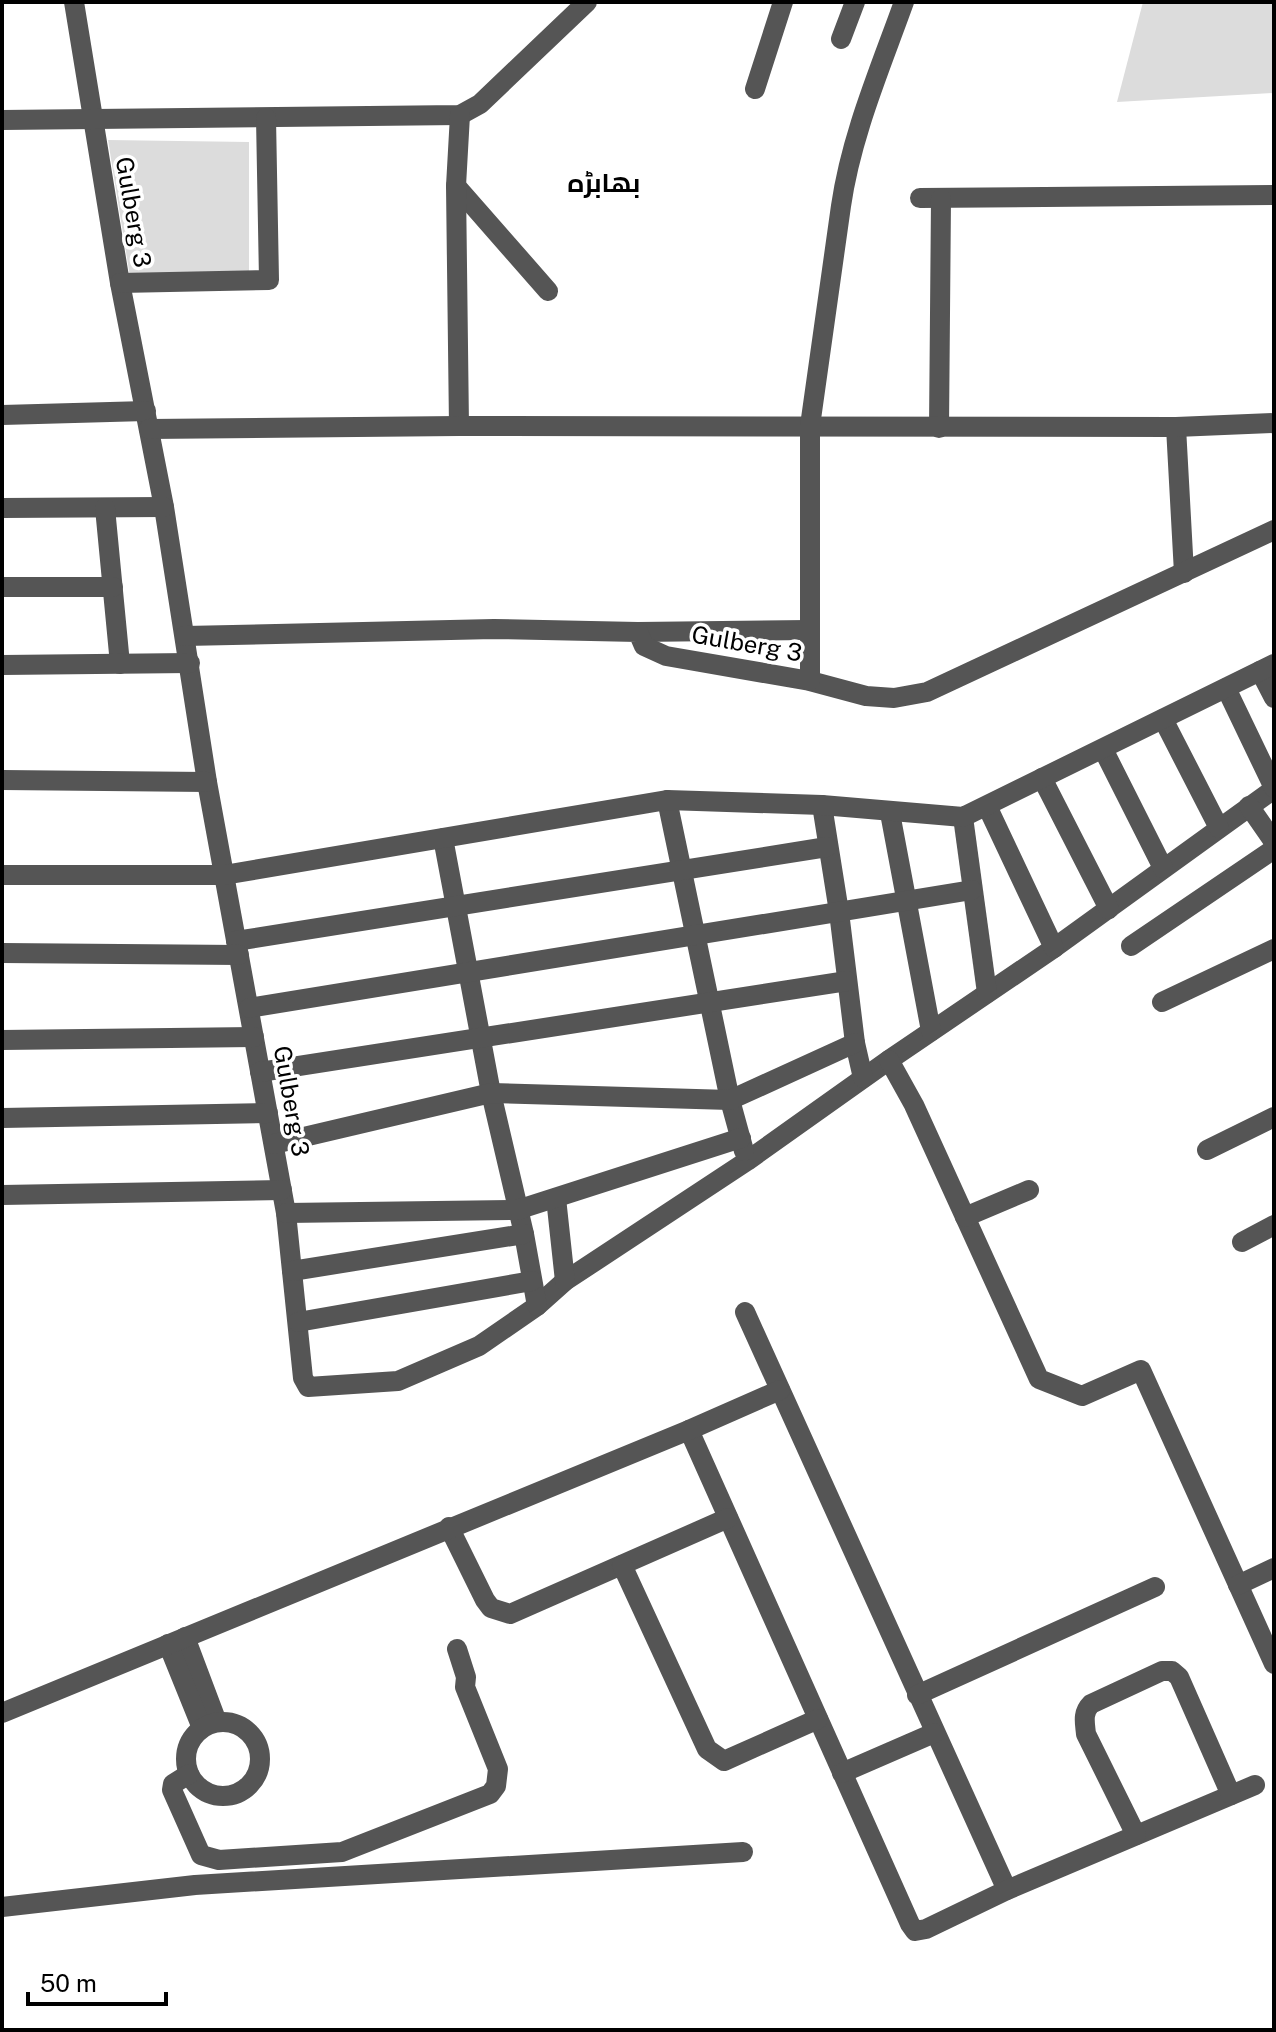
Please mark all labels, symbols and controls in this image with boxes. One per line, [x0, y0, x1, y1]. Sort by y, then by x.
street label: Gulberg 3 [111, 155, 157, 269]
district label: بھابڑہ [568, 167, 640, 198]
street label: Gulberg 3 [690, 620, 804, 666]
street label: Gulberg 3 [269, 1044, 315, 1158]
scale bar [28, 1956, 166, 2006]
text: 50 m [40, 1969, 97, 1997]

